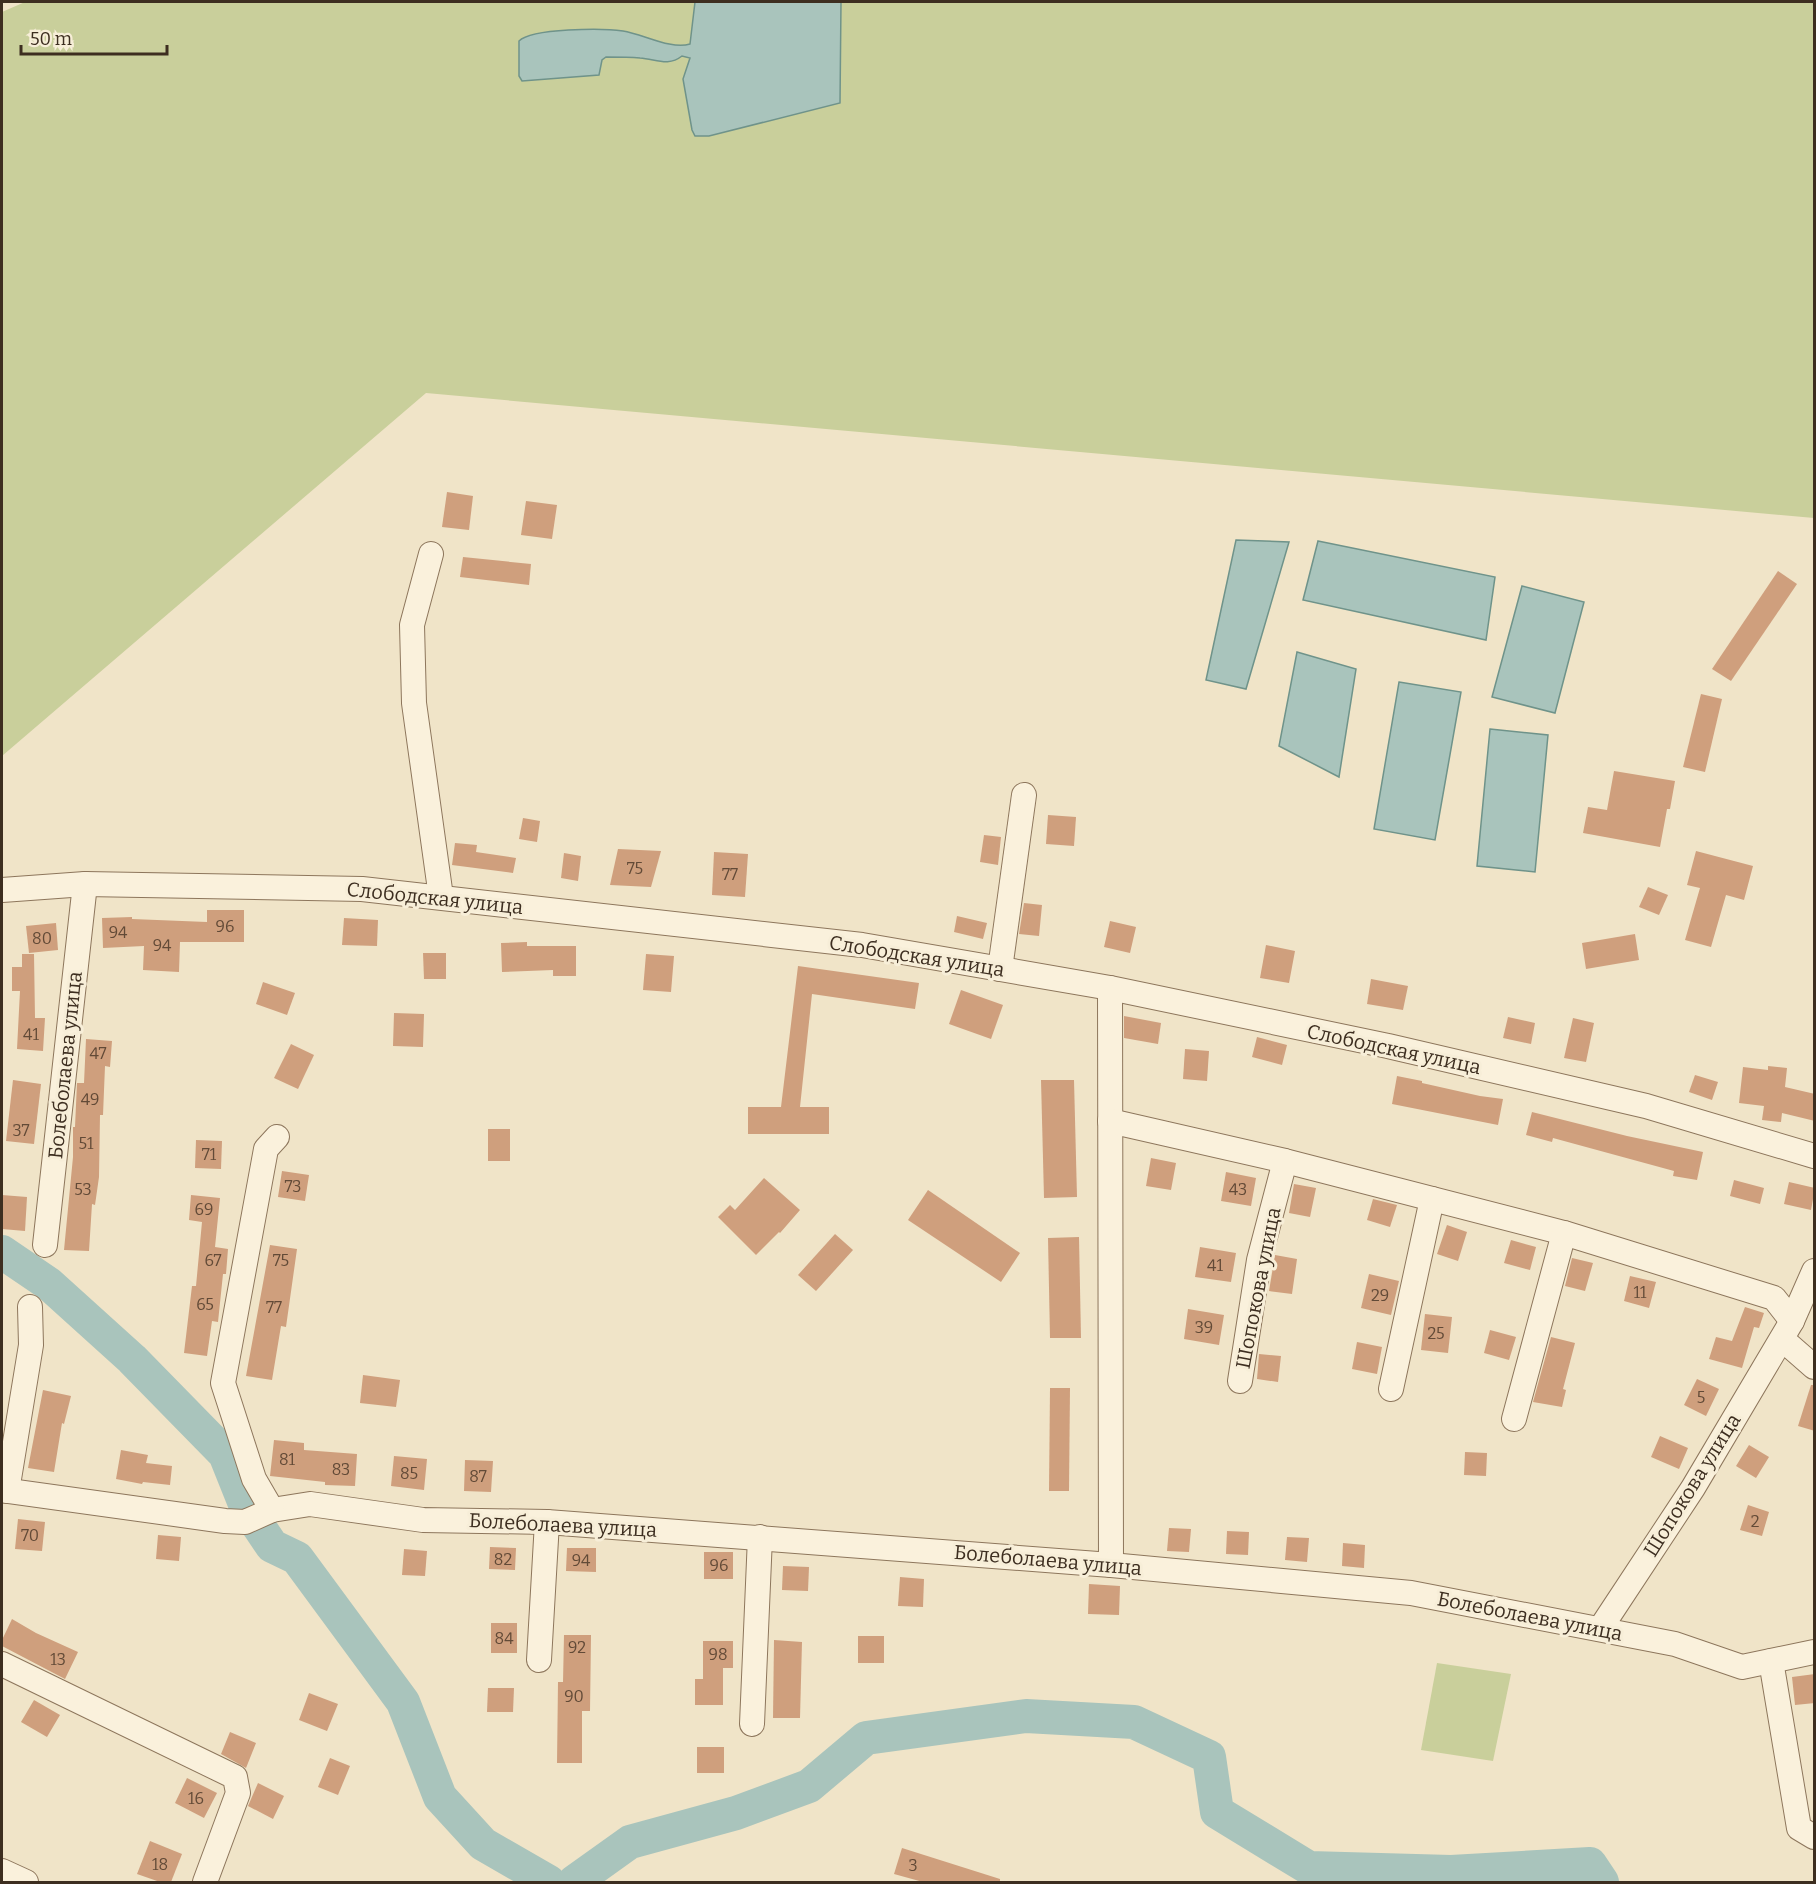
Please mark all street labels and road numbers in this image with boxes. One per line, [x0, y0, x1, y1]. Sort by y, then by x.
street label: Слободская улица [346, 877, 524, 919]
street label: Слободская улица [828, 930, 1006, 982]
street label: Болеболаева улица [43, 970, 87, 1160]
street label: Слободская улица [1305, 1019, 1483, 1079]
street label: Шопокова улица [1231, 1205, 1285, 1371]
street label: Шопокова улица [1638, 1409, 1746, 1561]
street label: Болеболаева улица [468, 1508, 658, 1542]
street label: Болеболаева улица [953, 1540, 1143, 1580]
street label: Болеболаева улица [1435, 1586, 1625, 1646]

